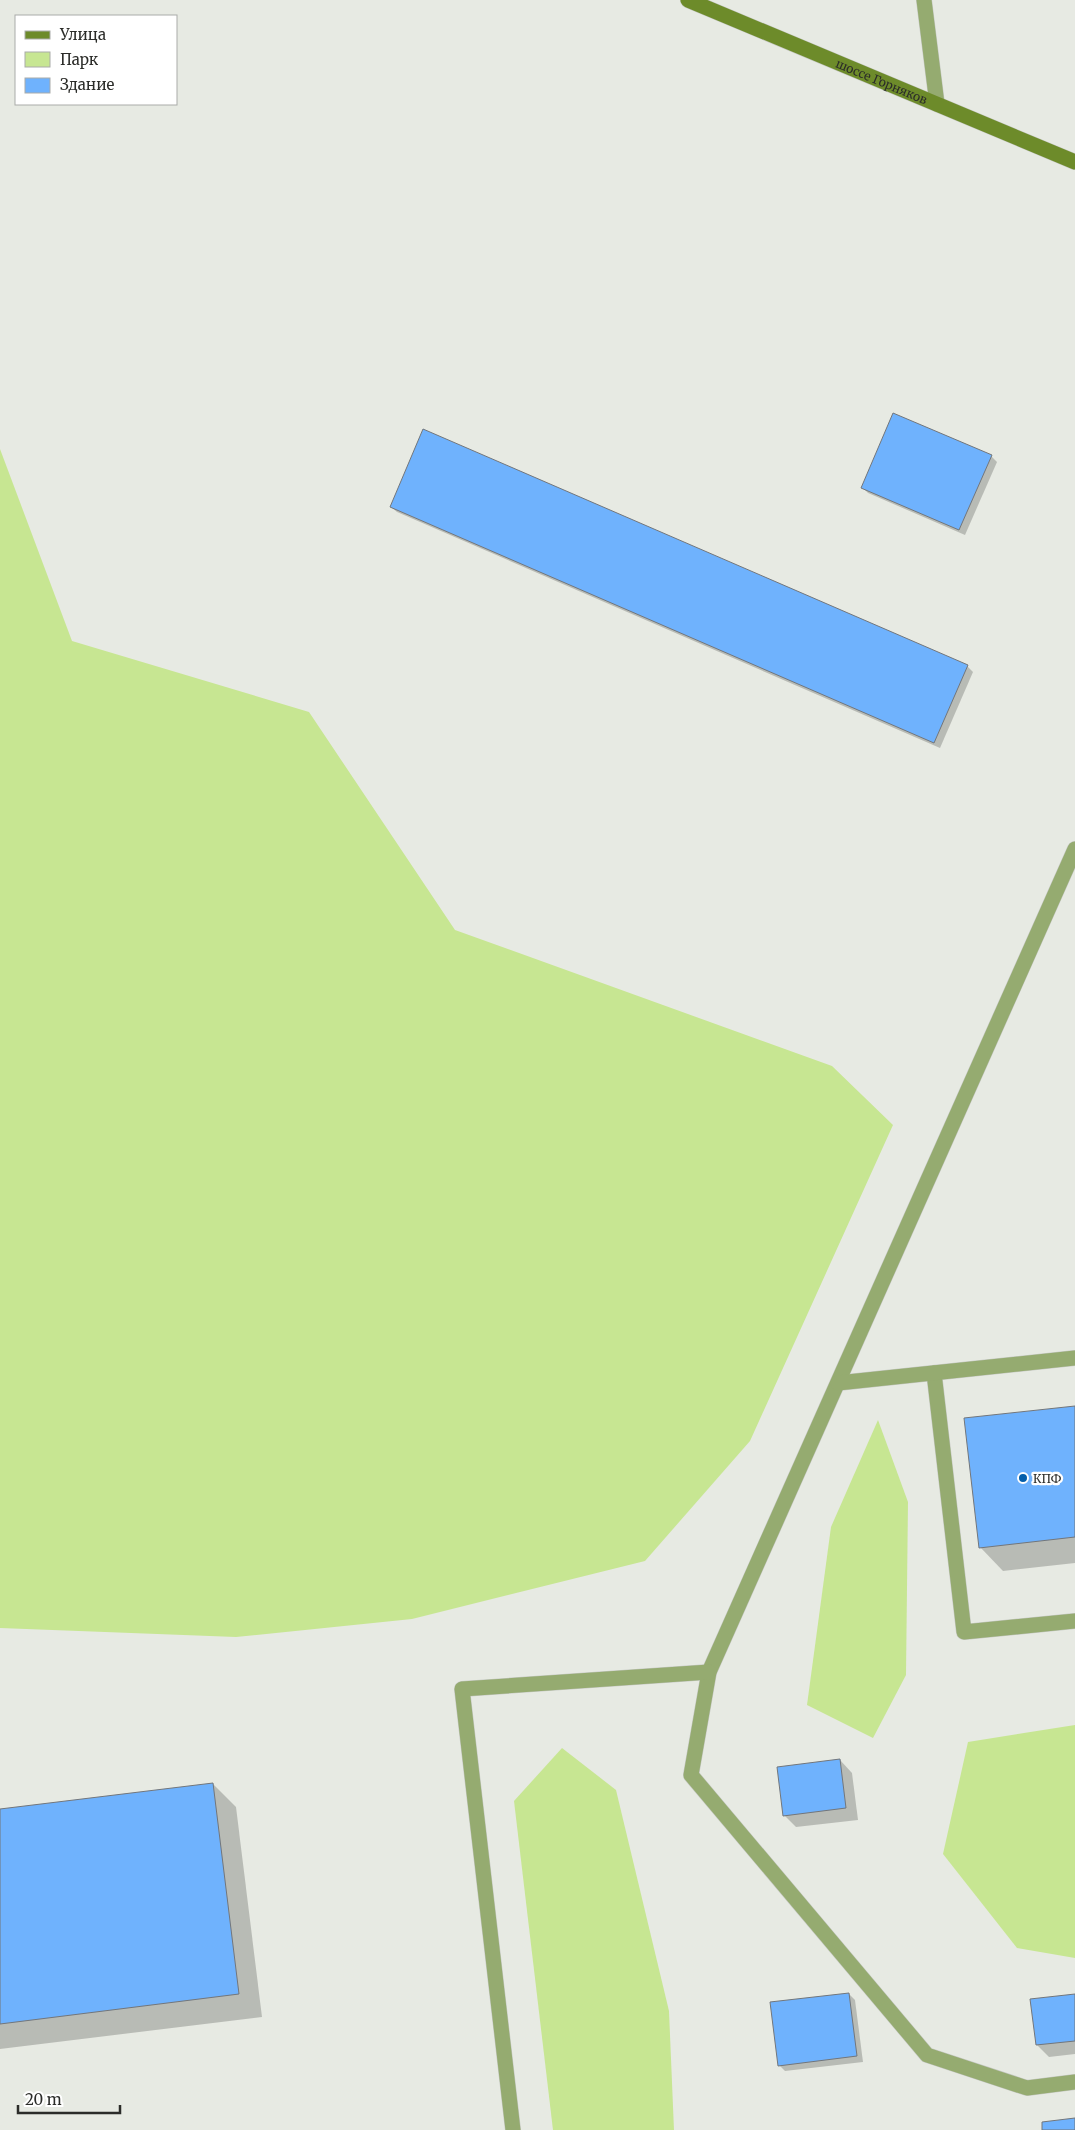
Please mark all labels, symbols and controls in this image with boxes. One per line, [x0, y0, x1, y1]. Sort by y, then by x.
legend [15, 15, 178, 105]
text: Улица [59, 25, 106, 44]
text: Парк [60, 50, 99, 69]
street label: шоссе Горняков [834, 55, 930, 107]
text: Здание [60, 75, 114, 94]
place label: КПФ [1033, 1471, 1062, 1486]
marker: КПФ [1017, 1472, 1029, 1484]
scale bar [18, 2082, 120, 2114]
text: 20 m [25, 2090, 62, 2109]

